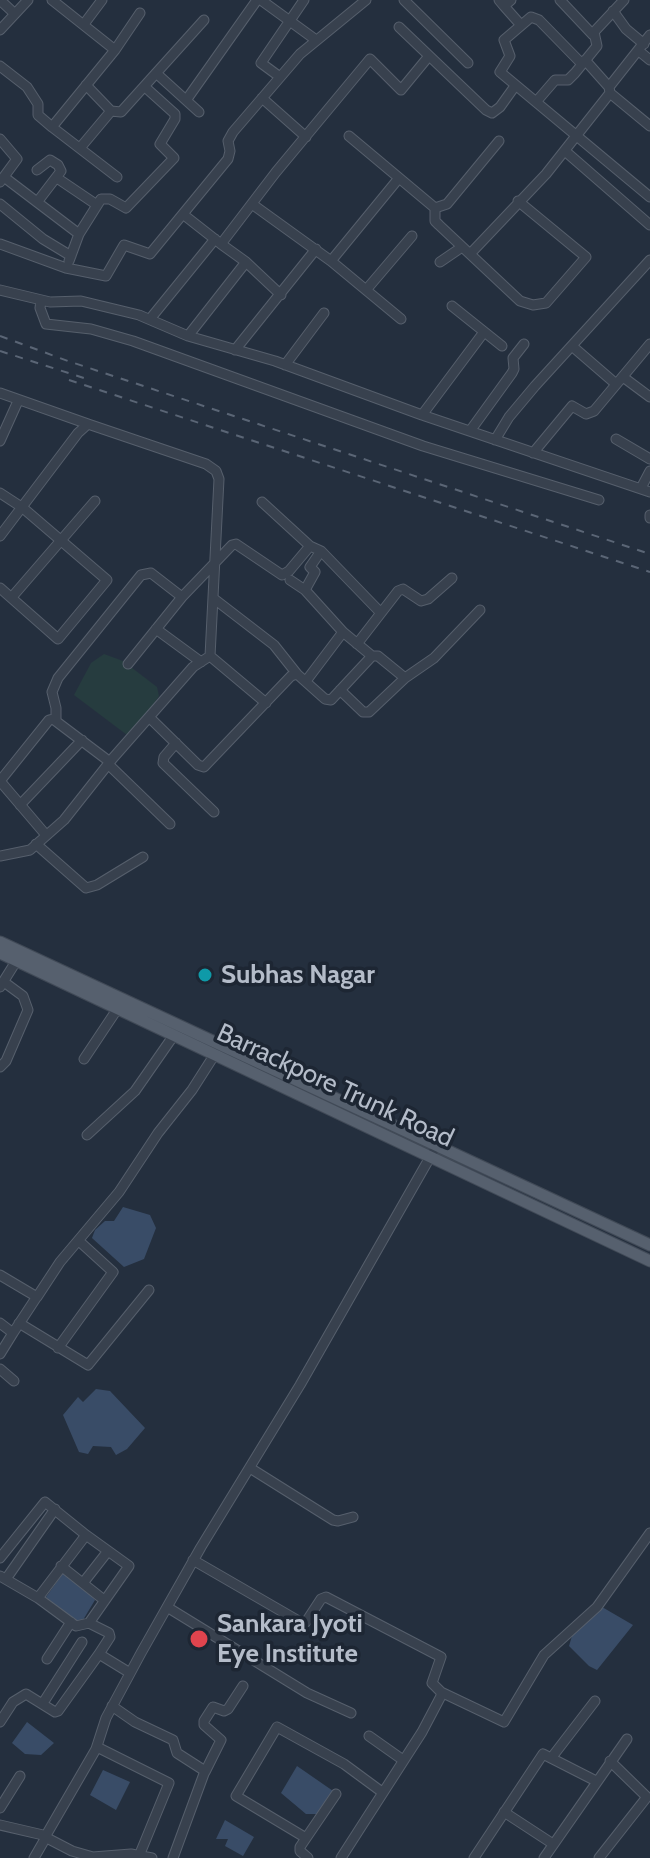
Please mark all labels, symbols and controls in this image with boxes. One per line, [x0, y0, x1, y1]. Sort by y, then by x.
place label: Subhas Nagar [221, 959, 375, 991]
marker: Subhas Nagar [196, 966, 214, 984]
street label: Barrackpore Trunk Road [212, 1017, 458, 1155]
place label: Sankara Jyoti Eye Institute [217, 1608, 363, 1670]
marker: Sankara Jyoti Eye Institute [188, 1628, 210, 1650]

